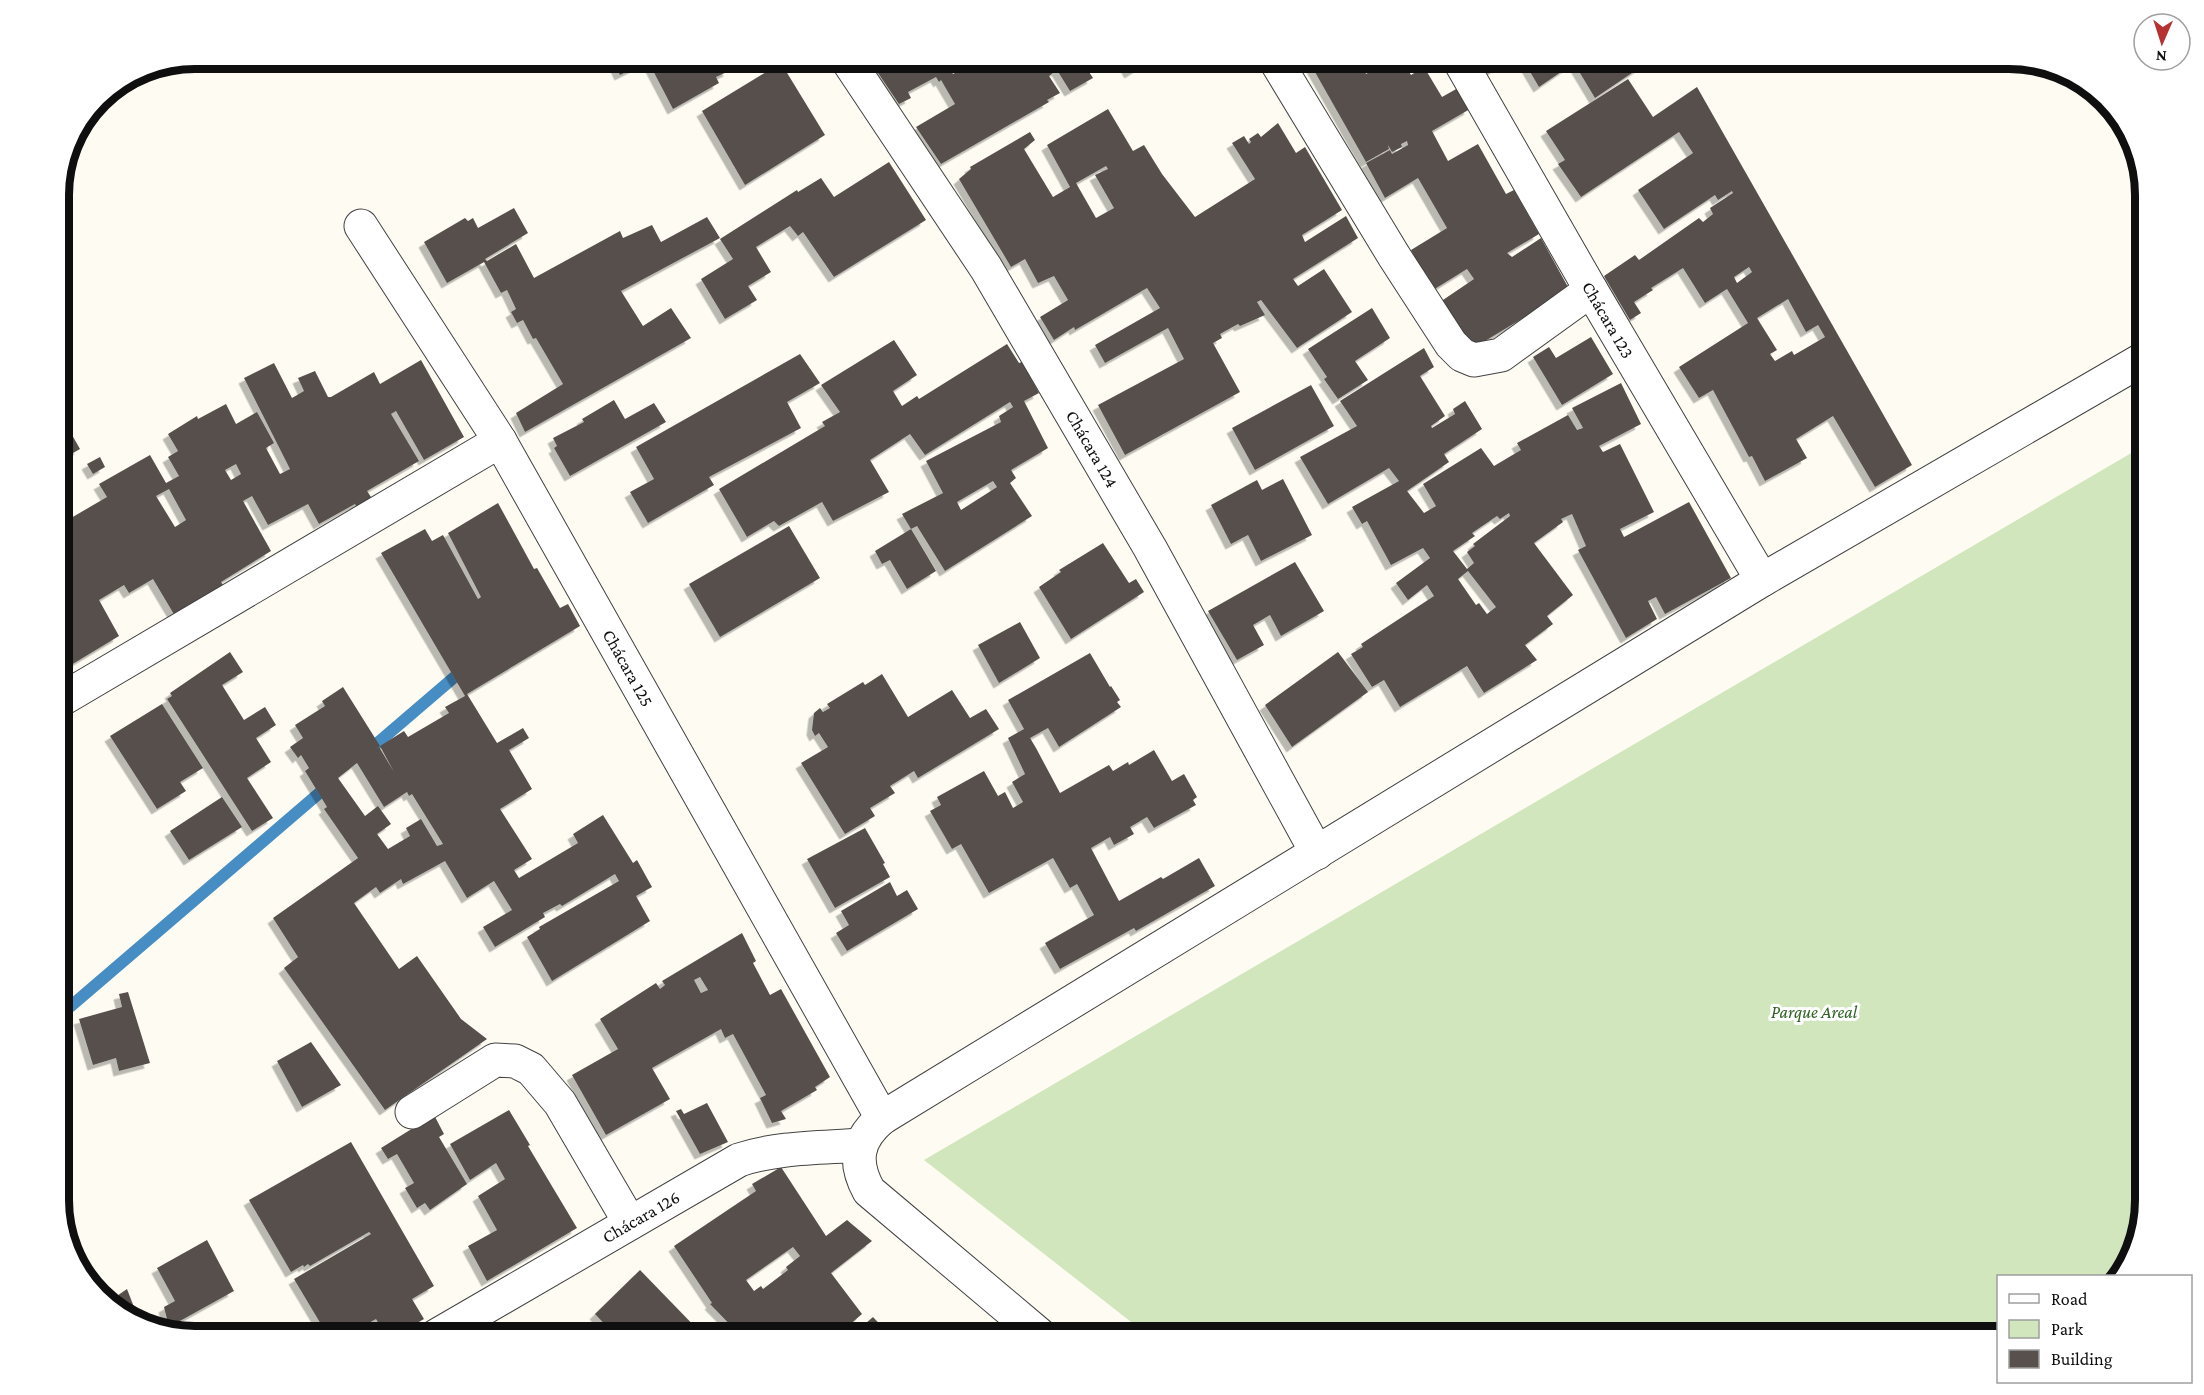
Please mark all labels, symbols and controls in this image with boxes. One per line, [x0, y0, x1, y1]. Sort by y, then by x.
north arrow [2132, 12, 2192, 72]
text: N [2155, 48, 2167, 65]
street label: Chácara 123 [1578, 278, 1638, 362]
street label: Chácara 124 [1062, 407, 1122, 491]
street label: Chácara 125 [599, 626, 657, 710]
park label: Parque Areal [1771, 1002, 1858, 1022]
street label: Chácara 126 [599, 1187, 683, 1247]
legend [1997, 1275, 2192, 1383]
text: Road [2051, 1289, 2088, 1309]
text: Park [2051, 1319, 2083, 1339]
text: Building [2051, 1349, 2113, 1369]

